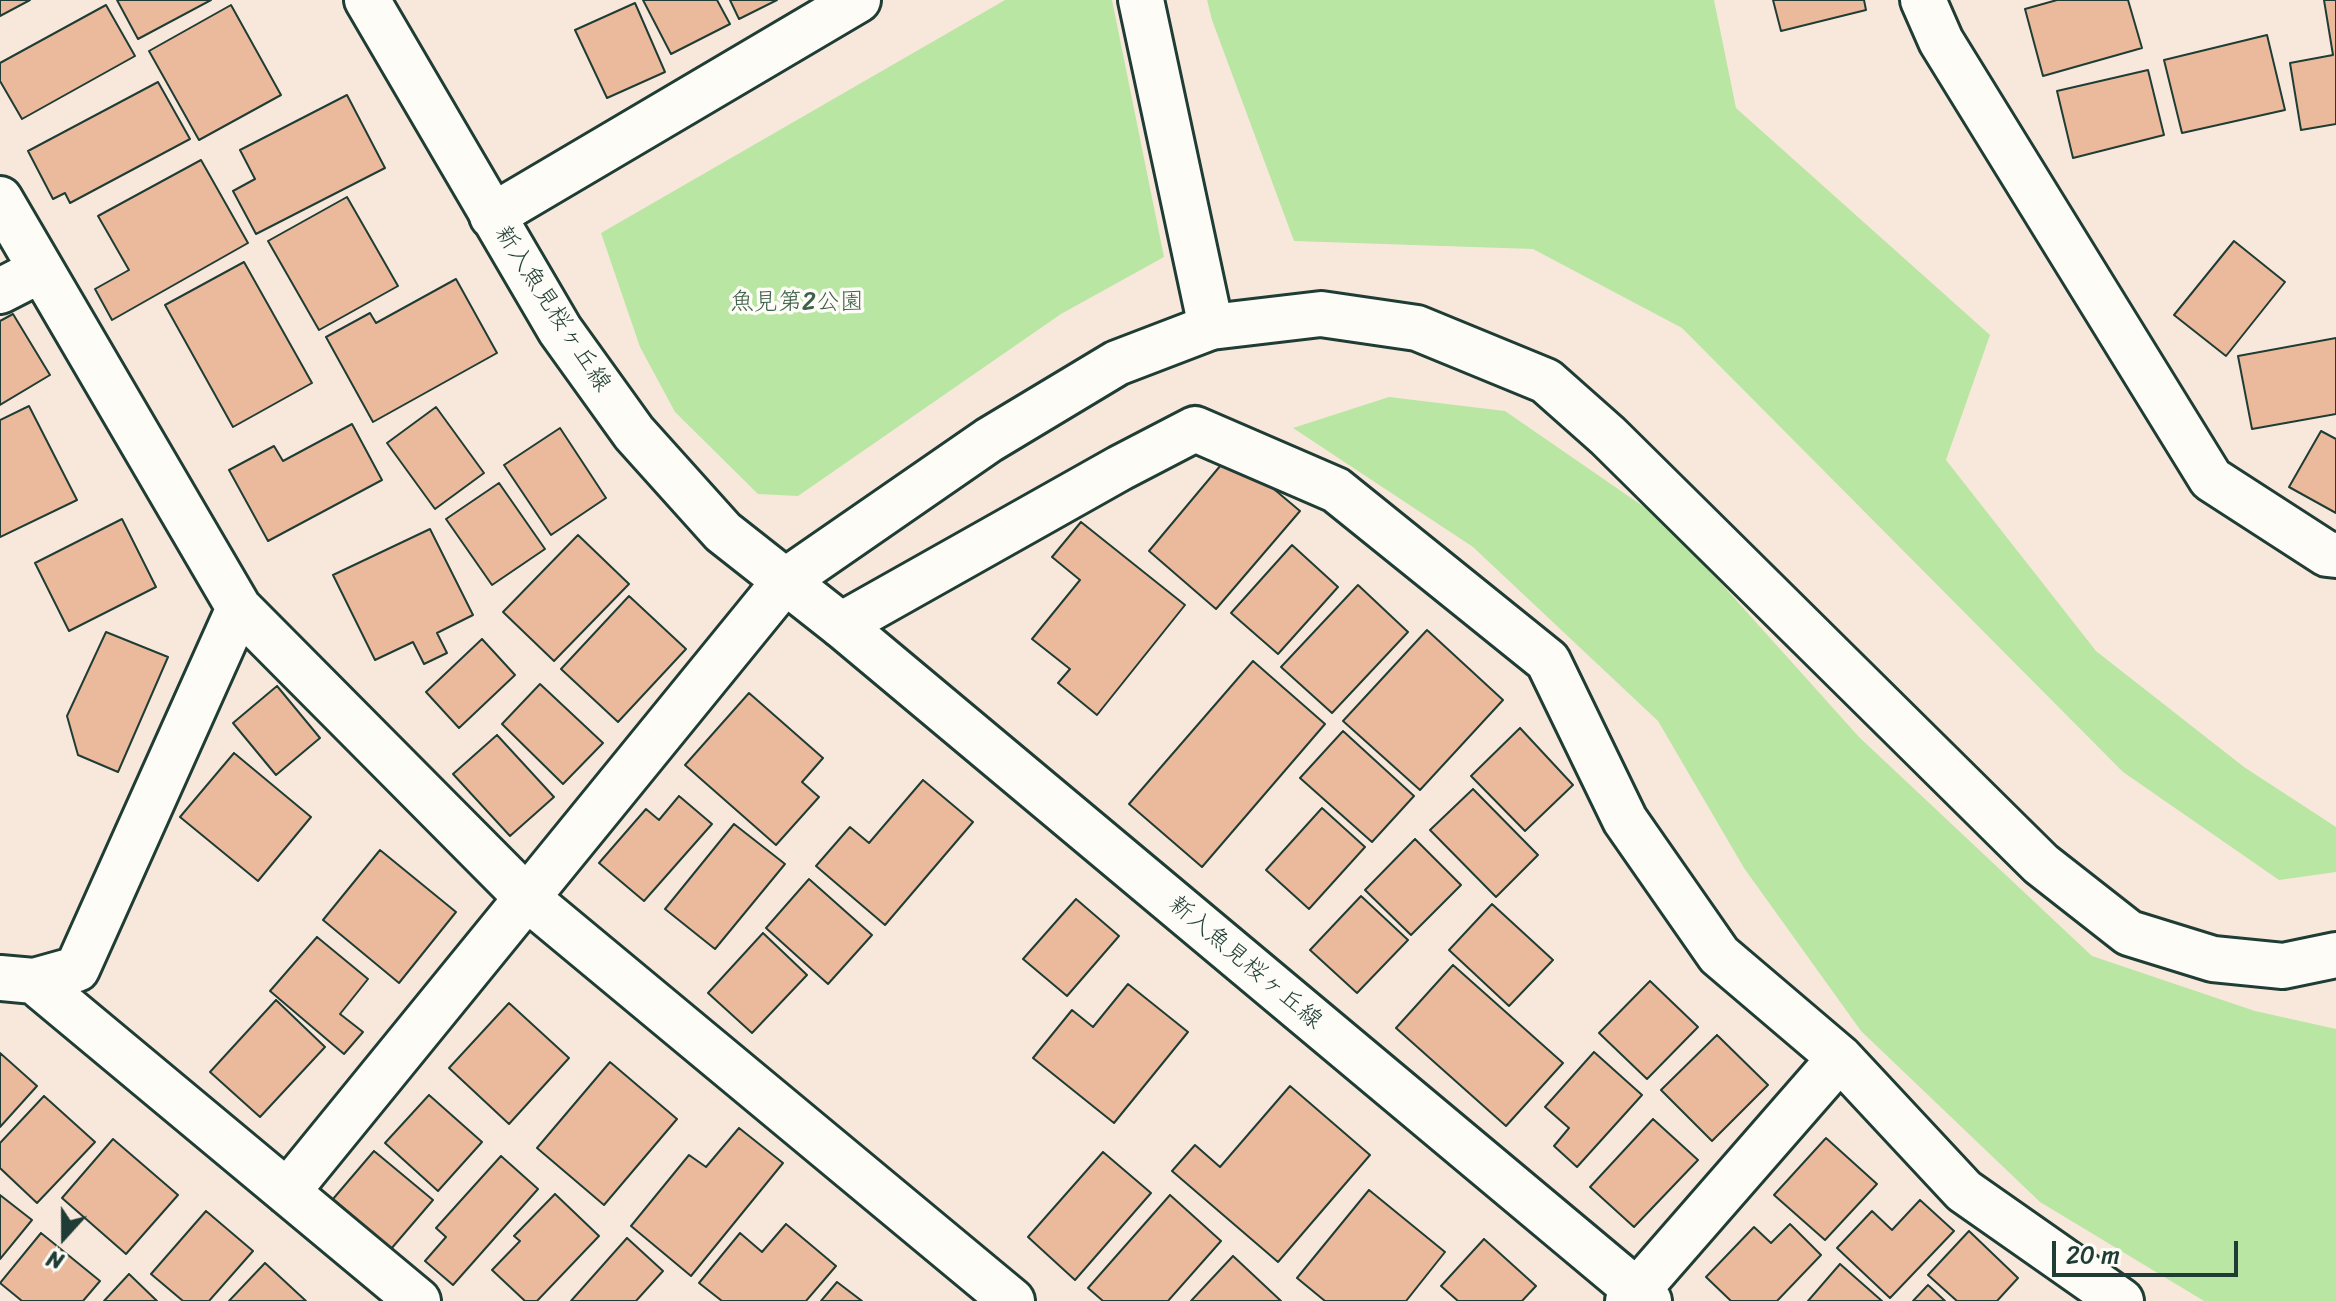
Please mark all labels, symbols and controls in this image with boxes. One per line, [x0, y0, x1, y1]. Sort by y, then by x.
street label: 新入魚見桜ヶ丘線 [488, 221, 616, 397]
park label: 魚見第2公園 [730, 289, 864, 317]
street label: 新入魚見桜ヶ丘線 [1162, 890, 1328, 1036]
north arrow [24, 1197, 104, 1277]
scale bar [2056, 1225, 2242, 1275]
text: 20 m [2066, 1234, 2120, 1276]
text: N [41, 1239, 69, 1281]

